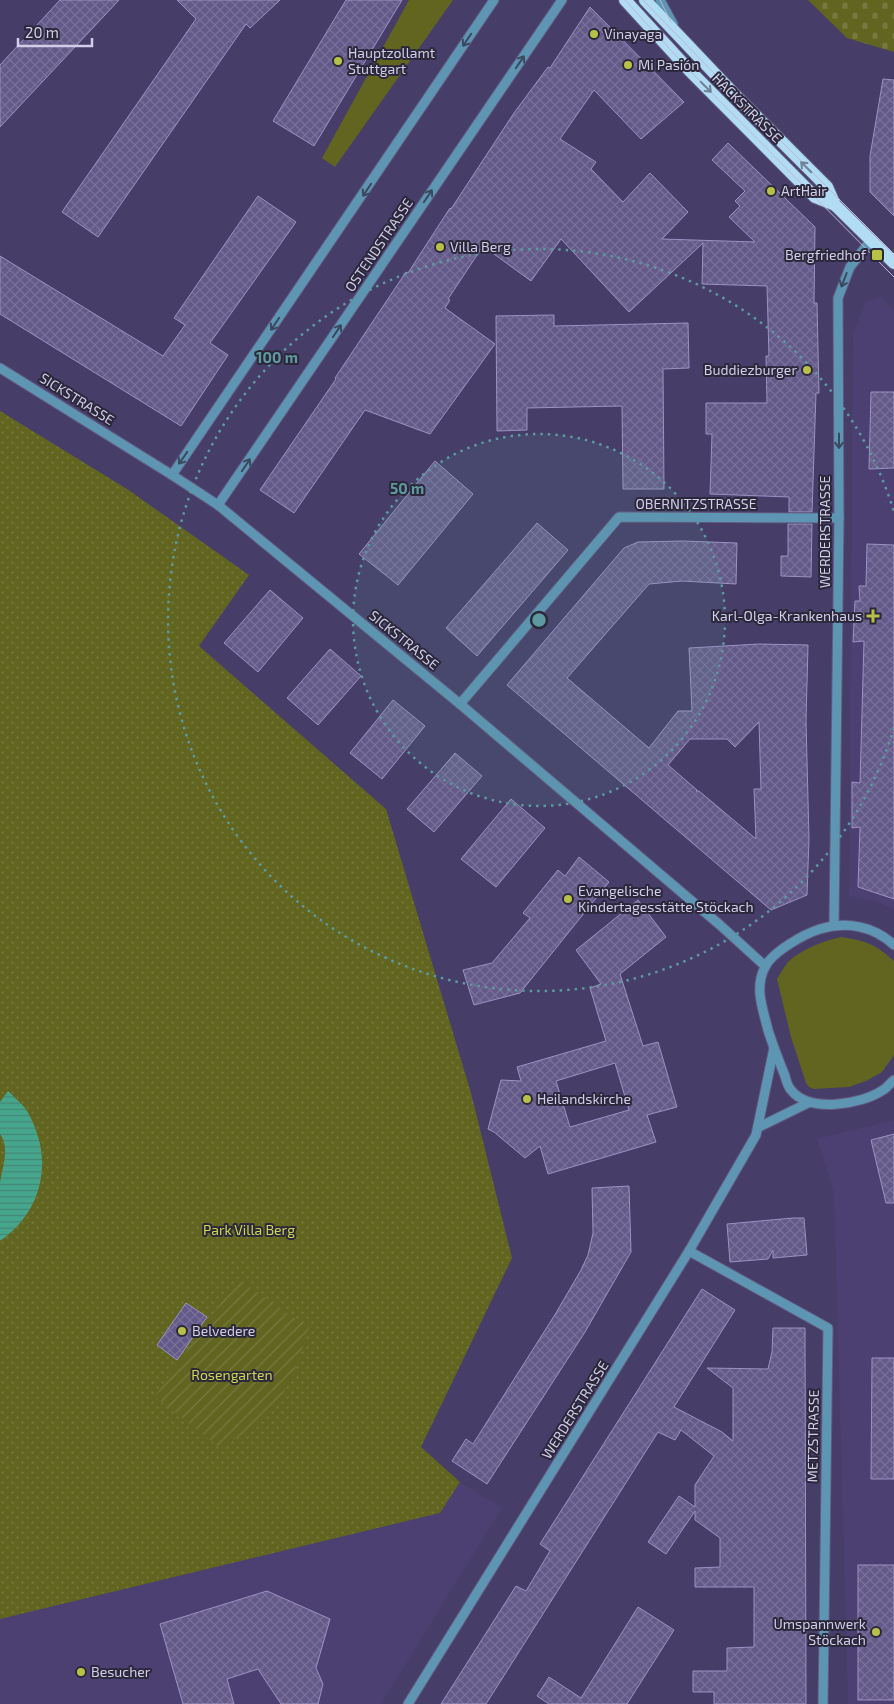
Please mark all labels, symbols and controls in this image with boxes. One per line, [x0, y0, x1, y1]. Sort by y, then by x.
scale bar [18, 15, 91, 47]
text: 20 m [25, 23, 59, 41]
place label: Vinayaga [604, 25, 662, 42]
marker: Vinayaga [588, 28, 600, 40]
one-way arrow [462, 33, 472, 47]
place label: Hauptzollamt Stuttgart [348, 44, 435, 77]
marker: Hauptzollamt Stuttgart [332, 55, 344, 67]
one-way arrow [515, 55, 525, 69]
place label: Mi Pasión [638, 56, 699, 73]
marker: Mi Pasión [622, 59, 634, 71]
street label: HACKSTRASSE [709, 69, 786, 146]
one-way arrow [700, 81, 712, 93]
one-way arrow [801, 161, 813, 173]
place label: ArtHair [781, 182, 827, 199]
one-way arrow [361, 183, 372, 197]
marker: ArtHair [765, 185, 777, 197]
one-way arrow [423, 189, 433, 203]
street label: OSTENDSTRASSE [341, 195, 416, 295]
place label: Villa Berg [450, 238, 511, 255]
marker: Villa Berg [434, 241, 446, 253]
place label: Bergfriedhof [785, 246, 867, 263]
marker: Bergfriedhof [870, 248, 884, 262]
one-way arrow [839, 272, 849, 287]
one-way arrow [270, 317, 280, 331]
one-way arrow [332, 324, 342, 338]
text: 100 m [256, 348, 298, 366]
place label: Buddiezburger [704, 361, 797, 378]
marker: Buddiezburger [801, 364, 813, 376]
street label: SICKSTRASSE [37, 369, 118, 428]
one-way arrow [834, 433, 844, 449]
one-way arrow [178, 451, 188, 465]
one-way arrow [240, 458, 251, 472]
street label: WERDERSTRASSE [816, 476, 833, 588]
text: 50 m [390, 479, 424, 497]
street label: OBERNITZSTRASSE [635, 495, 757, 512]
street label: SICKSTRASSE [366, 606, 443, 673]
place label: Karl-Olga-Krankenhaus [712, 607, 862, 624]
marker: Karl-Olga-Krankenhaus [866, 609, 880, 623]
centre of rings [530, 611, 548, 629]
place label: Evangelische Kindertagesstätte Stöckach [578, 882, 754, 915]
marker: Evangelische Kindertagesstätte Stöckach [562, 893, 574, 905]
place label: Heilandskirche [537, 1090, 631, 1107]
marker: Heilandskirche [521, 1093, 533, 1105]
park label: Park Villa Berg [203, 1221, 295, 1238]
place label: Belvedere [192, 1322, 255, 1339]
marker: Belvedere [176, 1325, 188, 1337]
street label: WERDERSTRASSE [538, 1357, 612, 1462]
park label: Rosengarten [191, 1366, 273, 1383]
street label: METZSTRASSE [803, 1389, 822, 1483]
place label: Umspannwerk Stöckach [773, 1615, 866, 1648]
marker: Umspannwerk Stöckach [870, 1626, 882, 1638]
place label: Besucher [91, 1663, 151, 1680]
marker: Besucher [75, 1666, 87, 1678]

